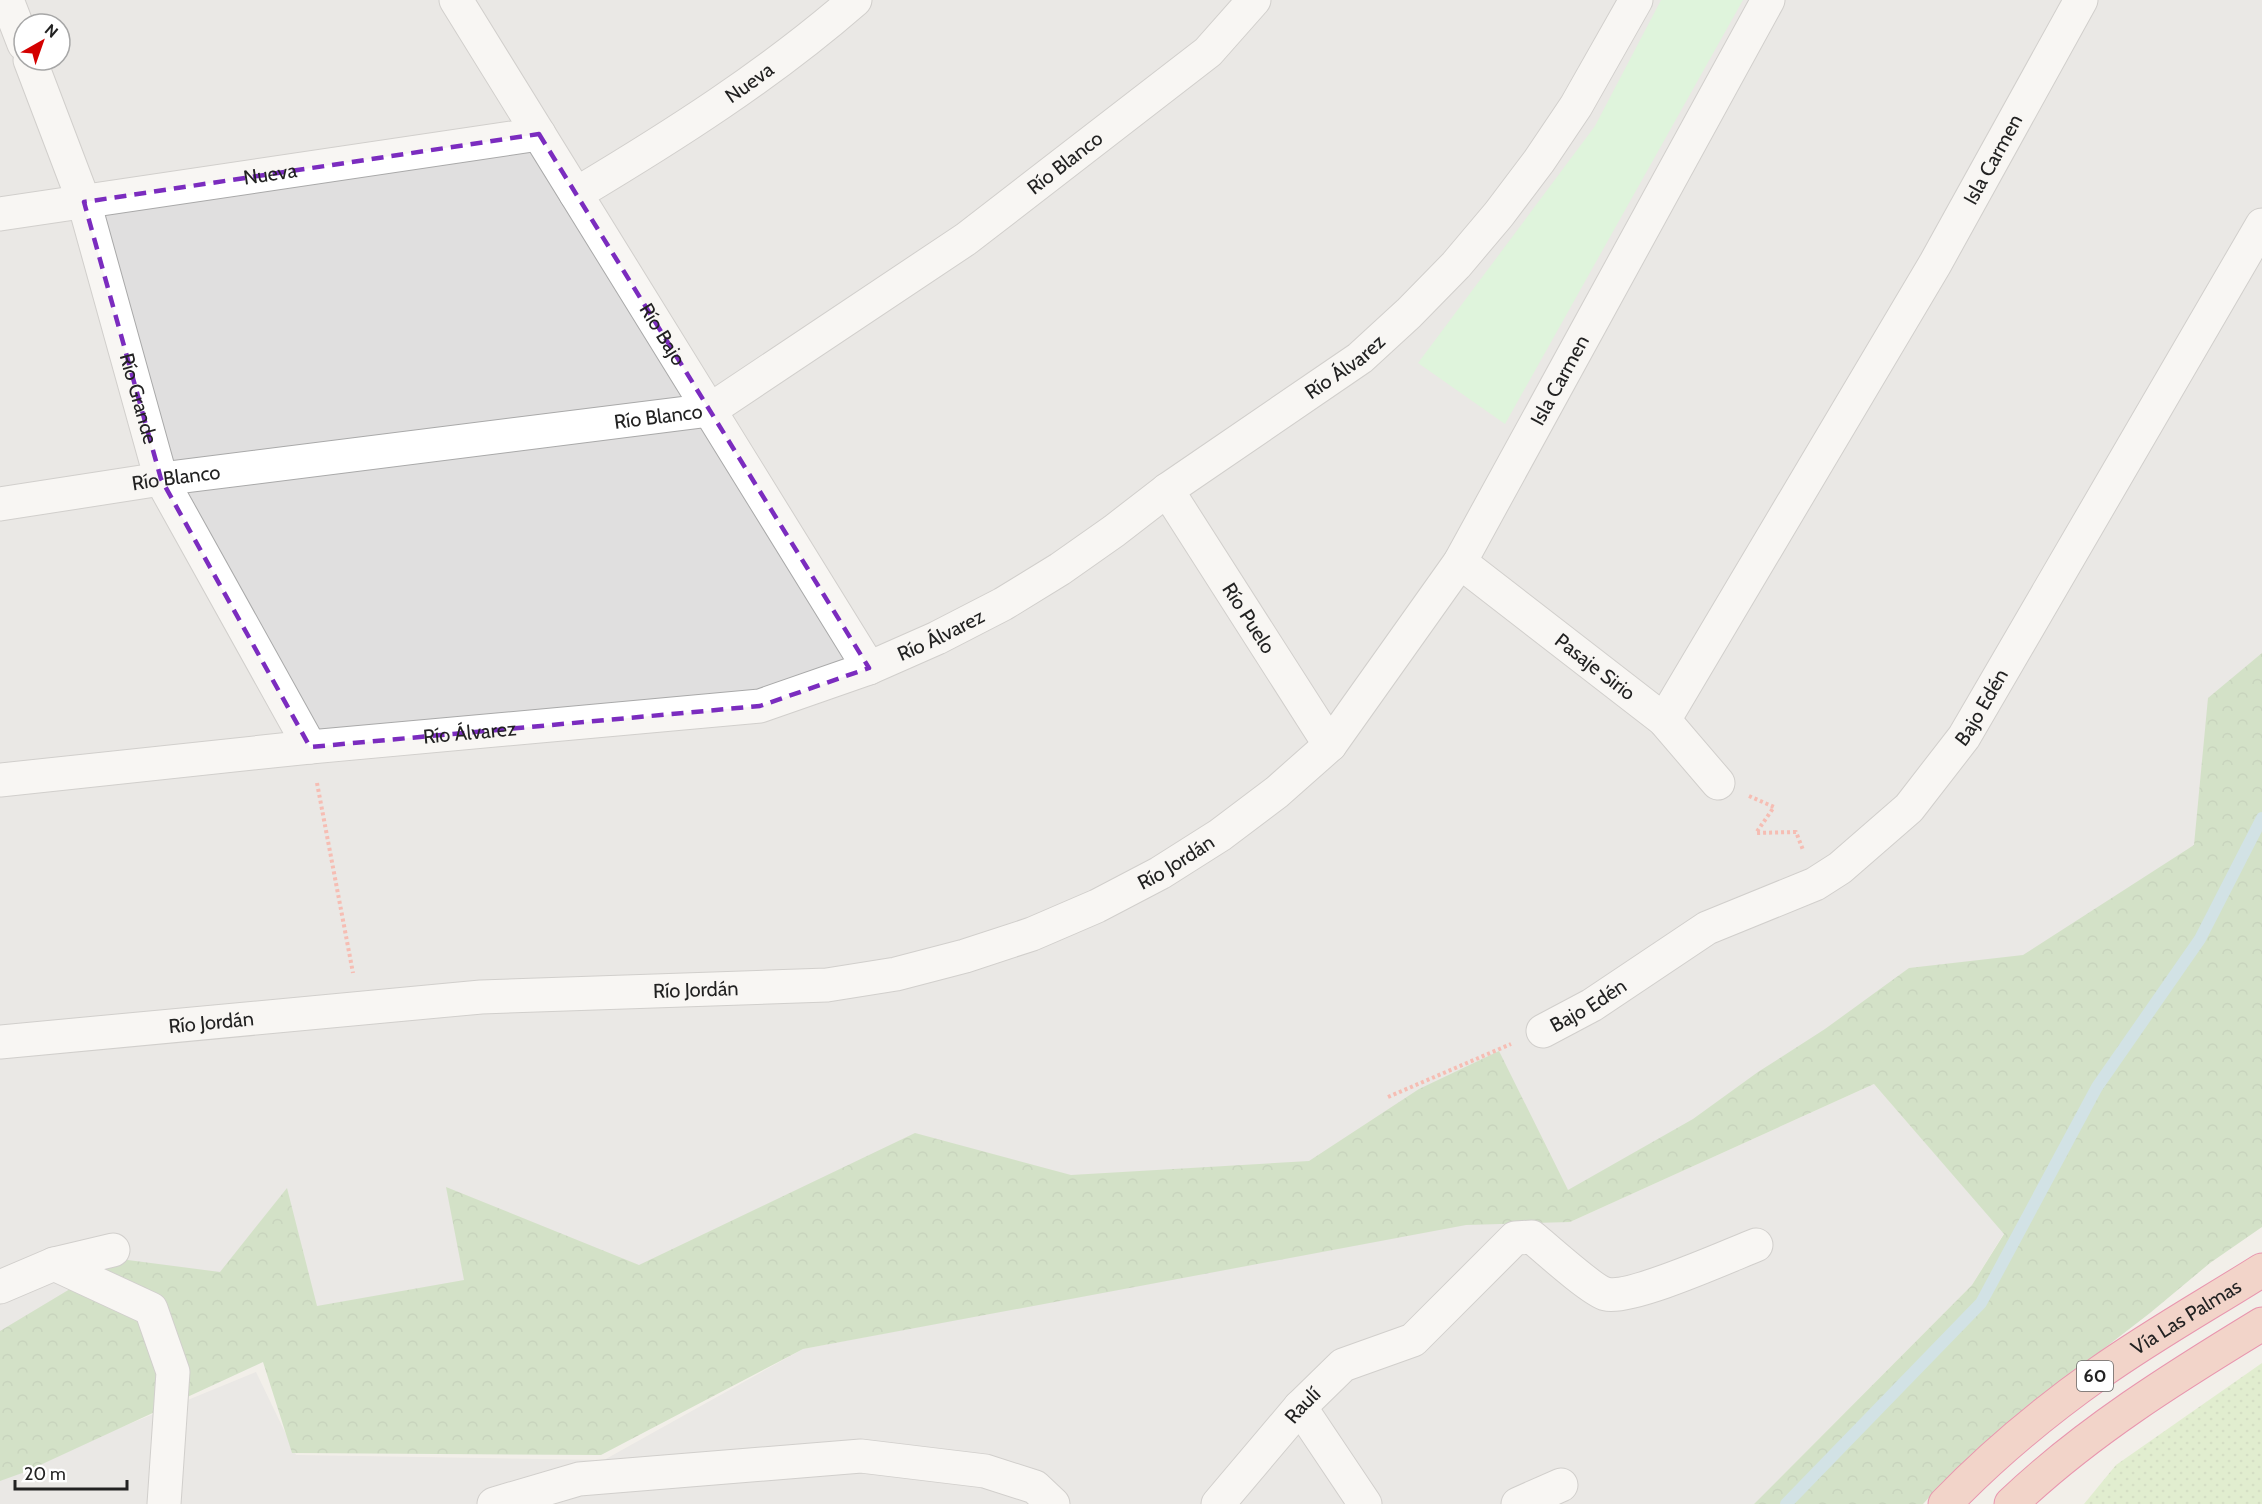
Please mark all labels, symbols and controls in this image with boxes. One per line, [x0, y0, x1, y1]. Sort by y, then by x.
north arrow [12, 12, 72, 72]
text: N [41, 20, 62, 42]
street label: Nueva [720, 57, 779, 108]
street label: Isla Carmen [1958, 110, 2027, 209]
street label: Río Blanco [1022, 126, 1107, 199]
street label: Nueva [242, 158, 299, 190]
street label: Río Bajo [634, 299, 691, 370]
street label: Río Álvarez [1300, 329, 1390, 404]
street label: Isla Carmen [1525, 331, 1594, 429]
street label: Río Grande [115, 350, 163, 447]
street label: Río Blanco [613, 399, 704, 434]
street label: Río Blanco [130, 460, 222, 495]
street label: Río Puelo [1217, 578, 1280, 658]
street label: Río Álvarez [894, 604, 988, 666]
street label: Pasaje Sirio [1550, 628, 1640, 705]
street label: Bajo Edén [1950, 665, 2013, 750]
street label: Río Álvarez [422, 716, 517, 749]
street label: Río Jordán [1133, 830, 1219, 895]
street label: Bajo Edén [1546, 973, 1631, 1037]
street label: Río Jordán [653, 976, 739, 1003]
street label: Río Jordán [167, 1006, 255, 1038]
street label: Vía Las Palmas [2126, 1274, 2246, 1360]
road number: 60 [2077, 1361, 2113, 1391]
street label: Raulí [1280, 1382, 1325, 1428]
scale bar [15, 1453, 128, 1491]
text: 20 m [24, 1463, 66, 1485]

